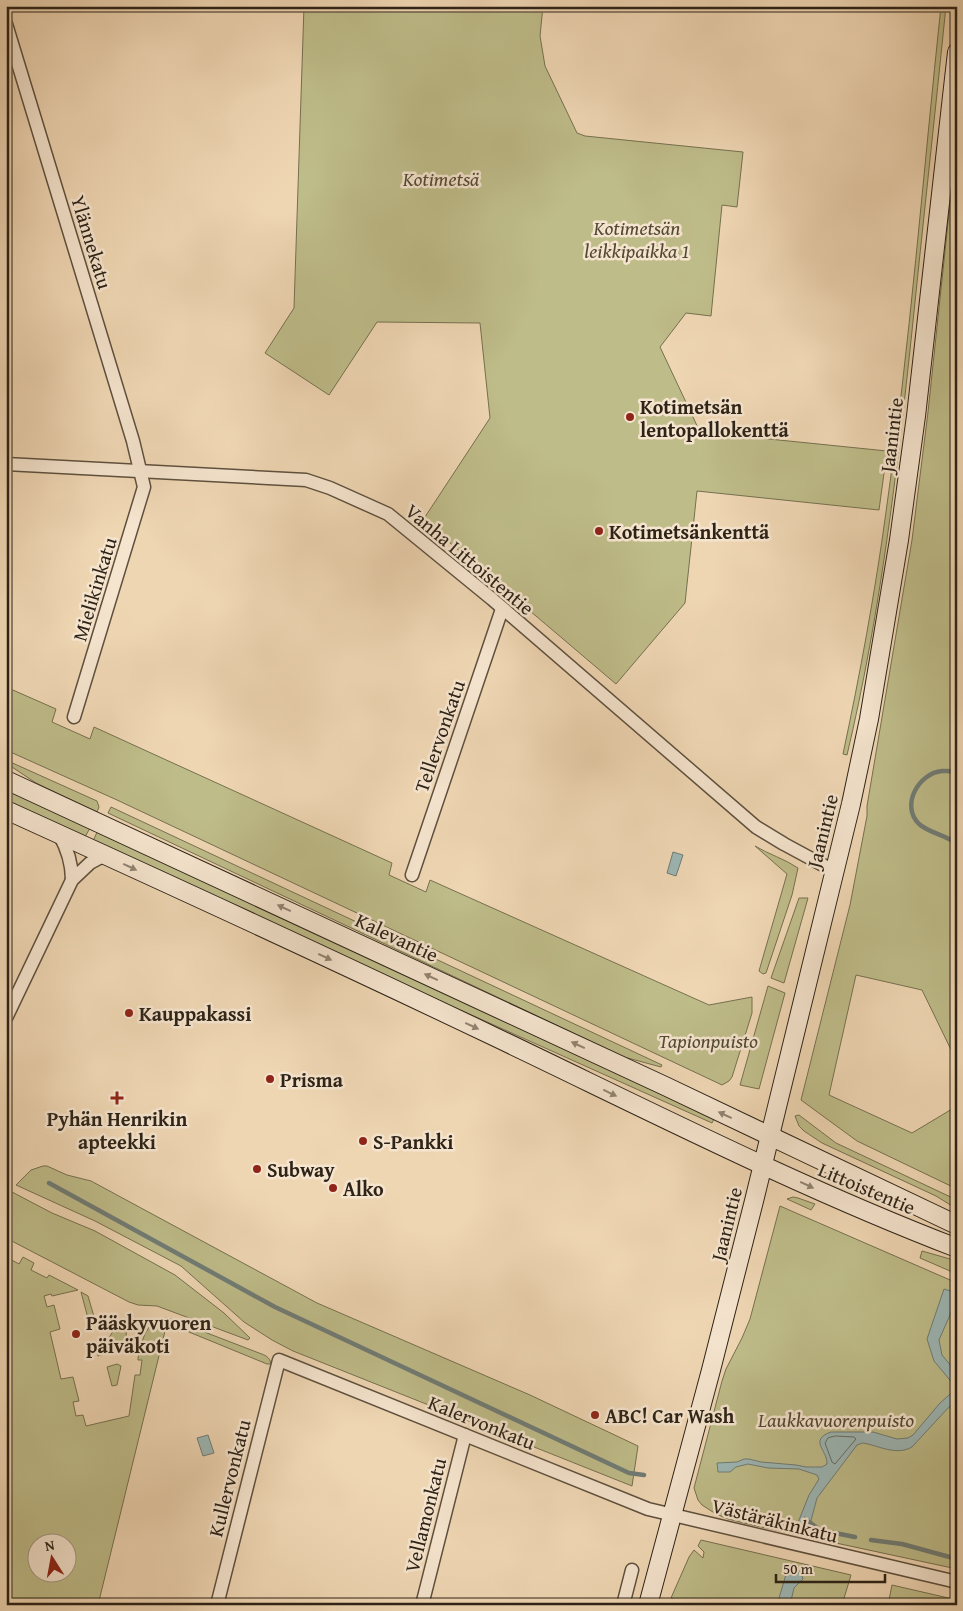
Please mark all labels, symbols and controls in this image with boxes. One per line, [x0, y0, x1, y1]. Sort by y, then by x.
park label: Kotimetsä [402, 164, 480, 193]
street label: Ylännekatu [64, 192, 120, 293]
park label: Kotimetsän leikkipaikka 1 [584, 213, 690, 265]
place label: Kotimetsän lentopallokenttä [640, 392, 789, 444]
street label: Jaanintie [872, 396, 910, 477]
marker: Kotimetsän lentopallokenttä [624, 411, 636, 423]
street label: Vanha Littoistentie [399, 496, 541, 622]
place label: Kotimetsänkenttä [609, 517, 770, 546]
marker: Kotimetsänkenttä [593, 525, 605, 537]
street label: Mielikinkatu [64, 533, 124, 644]
street label: Tellervonkatu [406, 676, 472, 796]
street label: Jaanintie [798, 791, 845, 874]
one-way arrow [123, 863, 137, 871]
one-way arrow [277, 904, 291, 912]
street label: Kalevantie [351, 905, 443, 969]
one-way arrow [318, 954, 332, 962]
one-way arrow [424, 972, 438, 980]
place label: Kauppakassi [139, 999, 251, 1028]
marker: Kauppakassi [123, 1007, 135, 1019]
one-way arrow [465, 1022, 479, 1030]
park label: Tapionpuisto [658, 1026, 758, 1055]
one-way arrow [571, 1041, 585, 1049]
place label: Prisma [280, 1065, 344, 1094]
marker: Prisma [264, 1073, 276, 1085]
one-way arrow [603, 1089, 618, 1097]
marker: Pyhän Henrikin apteekki [111, 1092, 123, 1104]
place label: Pyhän Henrikin apteekki [47, 1104, 187, 1156]
one-way arrow [718, 1111, 732, 1119]
place label: S-Pankki [373, 1127, 453, 1156]
marker: S-Pankki [357, 1135, 369, 1147]
place label: Subway [267, 1155, 335, 1184]
street label: Littoistentie [814, 1155, 920, 1221]
marker: Subway [251, 1163, 263, 1175]
place label: Alko [343, 1174, 384, 1203]
marker: Alko [327, 1182, 339, 1194]
one-way arrow [800, 1182, 814, 1190]
street label: Jaanintie [702, 1184, 749, 1267]
place label: Pääskyvuoren päiväkoti [86, 1308, 211, 1360]
marker: Pääskyvuoren päiväkoti [70, 1328, 82, 1340]
street label: Kalervonkatu [424, 1387, 540, 1457]
place label: ABC! Car Wash [605, 1401, 735, 1430]
park label: Laukkavuorenpuisto [757, 1405, 914, 1434]
marker: ABC! Car Wash [589, 1409, 601, 1421]
street label: Kullervonkatu [200, 1416, 258, 1540]
street label: Vellamonkatu [397, 1454, 453, 1575]
street label: Västäräkinkatu [709, 1490, 841, 1550]
north arrow [28, 1534, 78, 1584]
text: N [43, 1534, 57, 1556]
scale bar [776, 1551, 884, 1583]
text: 50 m [783, 1558, 814, 1579]

